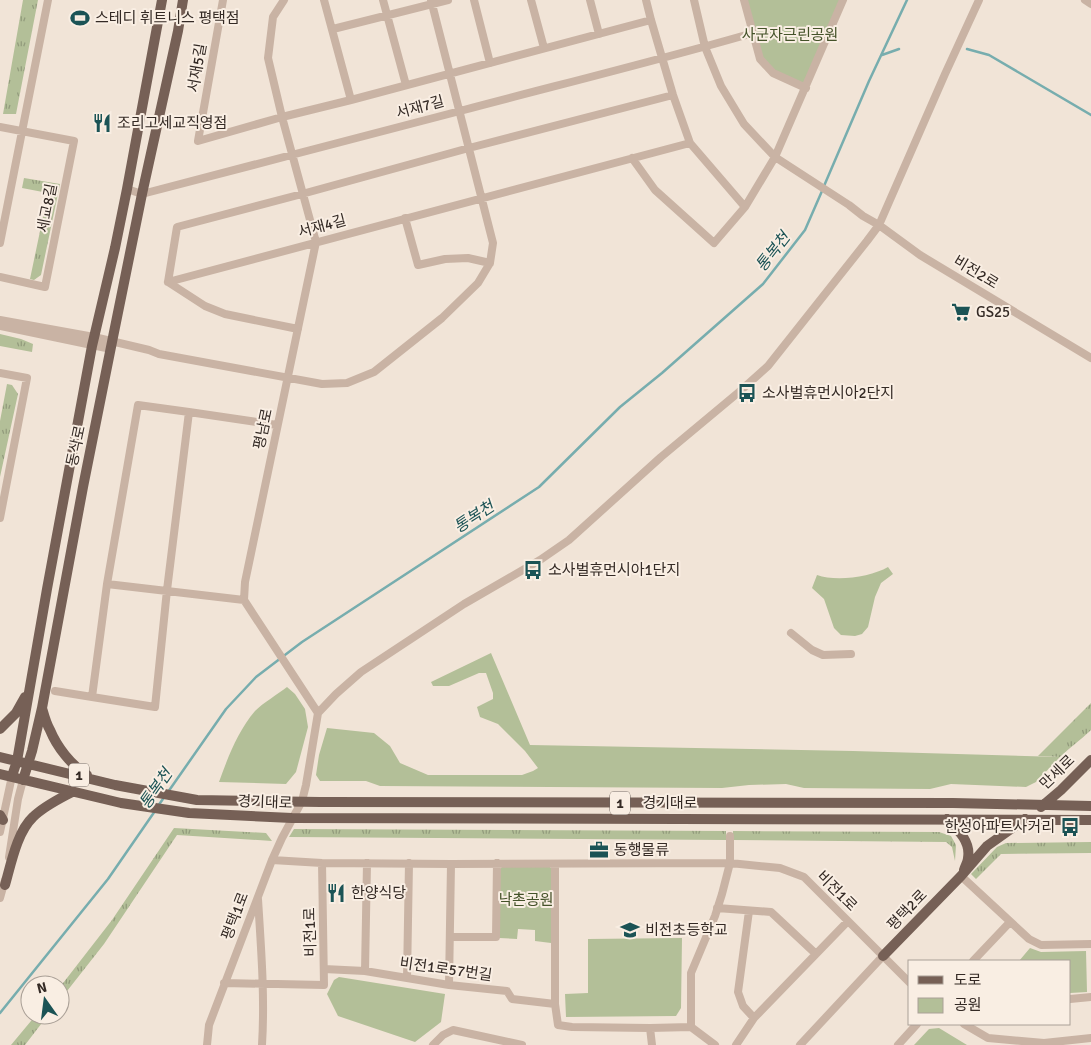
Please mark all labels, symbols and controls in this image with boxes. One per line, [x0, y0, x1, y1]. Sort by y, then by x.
sports icon: 스테디 휘트니스 평택점 [69, 7, 91, 29]
place label: 스테디 휘트니스 평택점 [95, 9, 240, 27]
park label: 사군자근린공원 [742, 26, 838, 44]
street label: 서재5길 [184, 42, 210, 94]
street label: 서재7길 [394, 92, 446, 122]
restaurant icon: 조리고세교직영점 [91, 112, 113, 134]
place label: 조리고세교직영점 [117, 114, 227, 132]
street label: 세교8길 [33, 182, 61, 234]
street label: 서재4길 [296, 211, 348, 241]
water label: 통복천 [752, 227, 796, 276]
street label: 비전2로 [950, 252, 1002, 292]
supermarket icon: GS25 [950, 301, 972, 323]
place label: GS25 [976, 303, 1010, 321]
bus stop icon: 소사벌휴먼시아2단지 [736, 382, 758, 404]
place label: 소사벌휴먼시아2단지 [762, 384, 894, 402]
street label: 평남로 [250, 407, 276, 451]
street label: 동삭로 [63, 424, 89, 468]
water label: 통복천 [450, 495, 500, 537]
bus stop icon: 소사벌휴먼시아1단지 [522, 559, 544, 581]
place label: 소사벌휴먼시아1단지 [548, 561, 680, 579]
street label: 만세로 [1036, 751, 1078, 793]
water label: 통복천 [135, 763, 178, 813]
road number: 1 [69, 764, 89, 786]
road number: 1 [610, 791, 630, 814]
street label: 경기대로 [237, 792, 293, 812]
street label: 경기대로 [642, 794, 698, 812]
bus stop icon: 한성아파트사거리 [1059, 816, 1081, 838]
place label: 한성아파트사거리 [945, 818, 1055, 836]
office icon: 동행물류 [588, 839, 610, 861]
place label: 동행물류 [614, 841, 669, 859]
street label: 비전1로 [813, 867, 861, 915]
restaurant icon: 한양식당 [325, 882, 347, 904]
place label: 한양식당 [351, 884, 406, 902]
street label: 평택2로 [883, 886, 931, 934]
street label: 평택1로 [218, 890, 252, 942]
park label: 낙촌공원 [498, 891, 554, 909]
street label: 비전1로 [301, 907, 319, 957]
school or university icon: 비전초등학교 [619, 919, 641, 941]
place label: 비전초등학교 [645, 921, 728, 939]
street label: 비전1로57번길 [399, 954, 493, 984]
legend [908, 960, 1071, 1025]
text: 도로 [954, 971, 982, 989]
north arrow [20, 975, 70, 1025]
text: N [35, 978, 49, 997]
text: 공원 [954, 996, 982, 1014]

